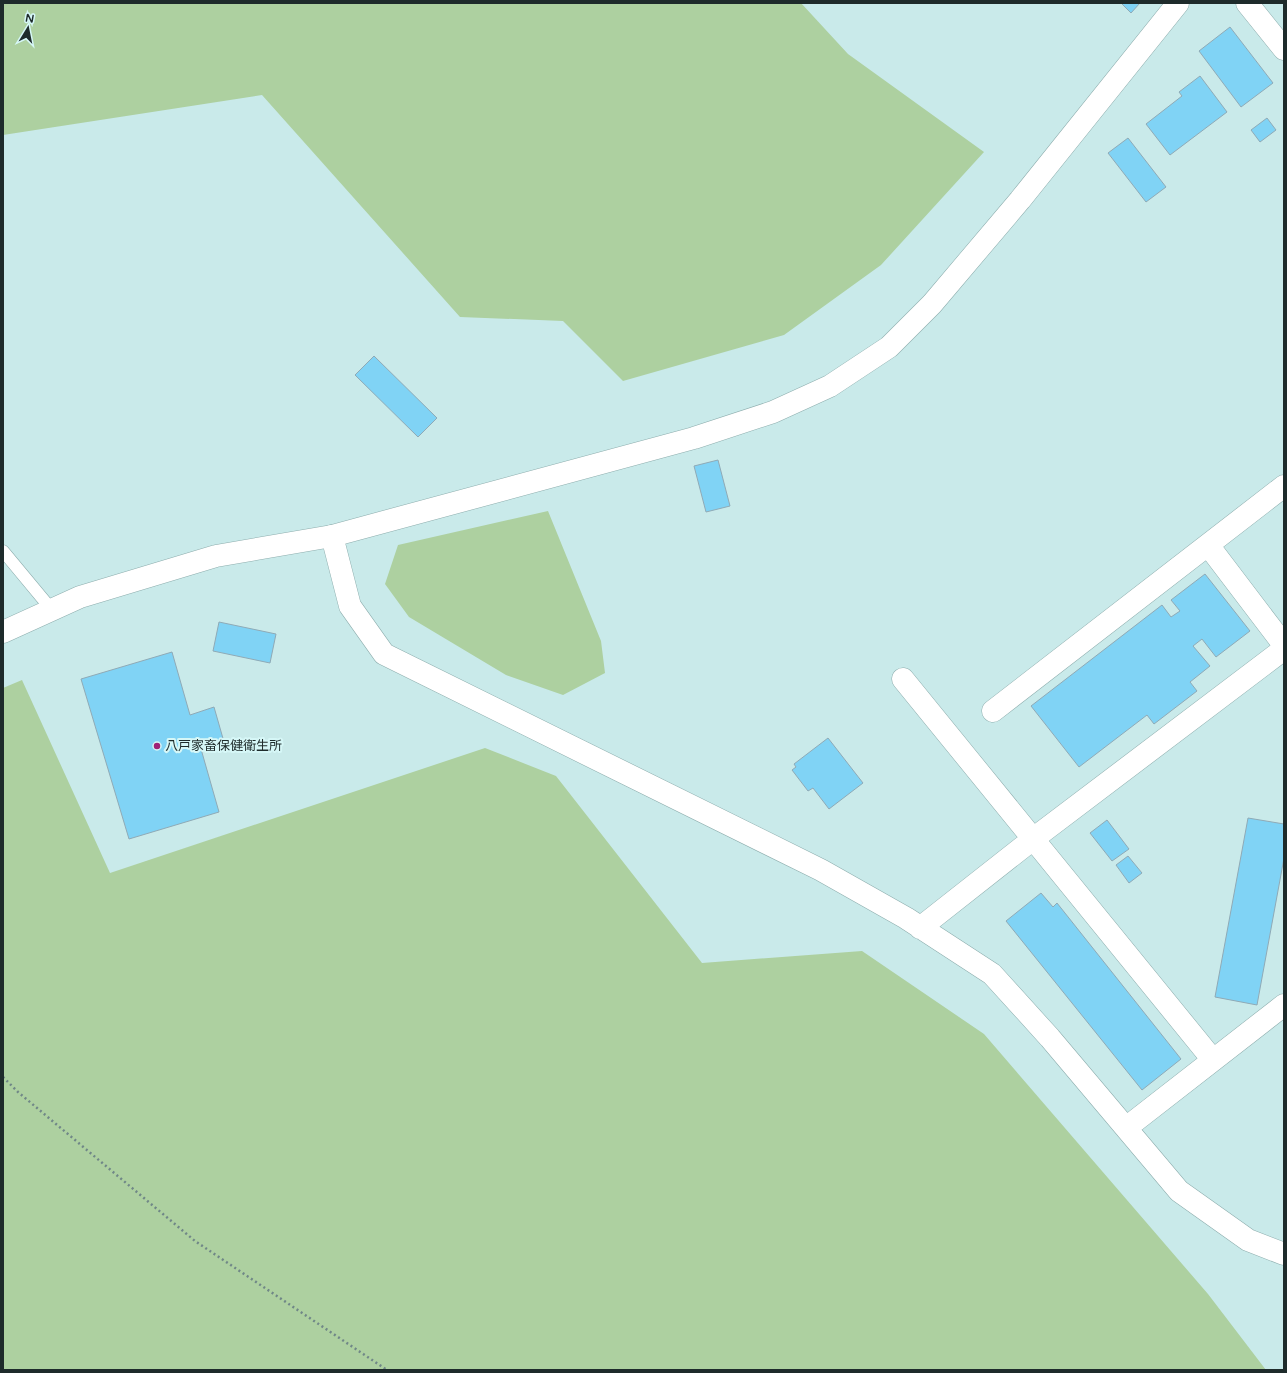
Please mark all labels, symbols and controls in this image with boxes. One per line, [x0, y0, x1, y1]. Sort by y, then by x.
north arrow [8, 8, 48, 48]
text: N [24, 11, 35, 26]
place label: 八戸家畜保健衛生所 [165, 738, 282, 754]
marker: 八戸家畜保健衛生所 [152, 741, 162, 751]

